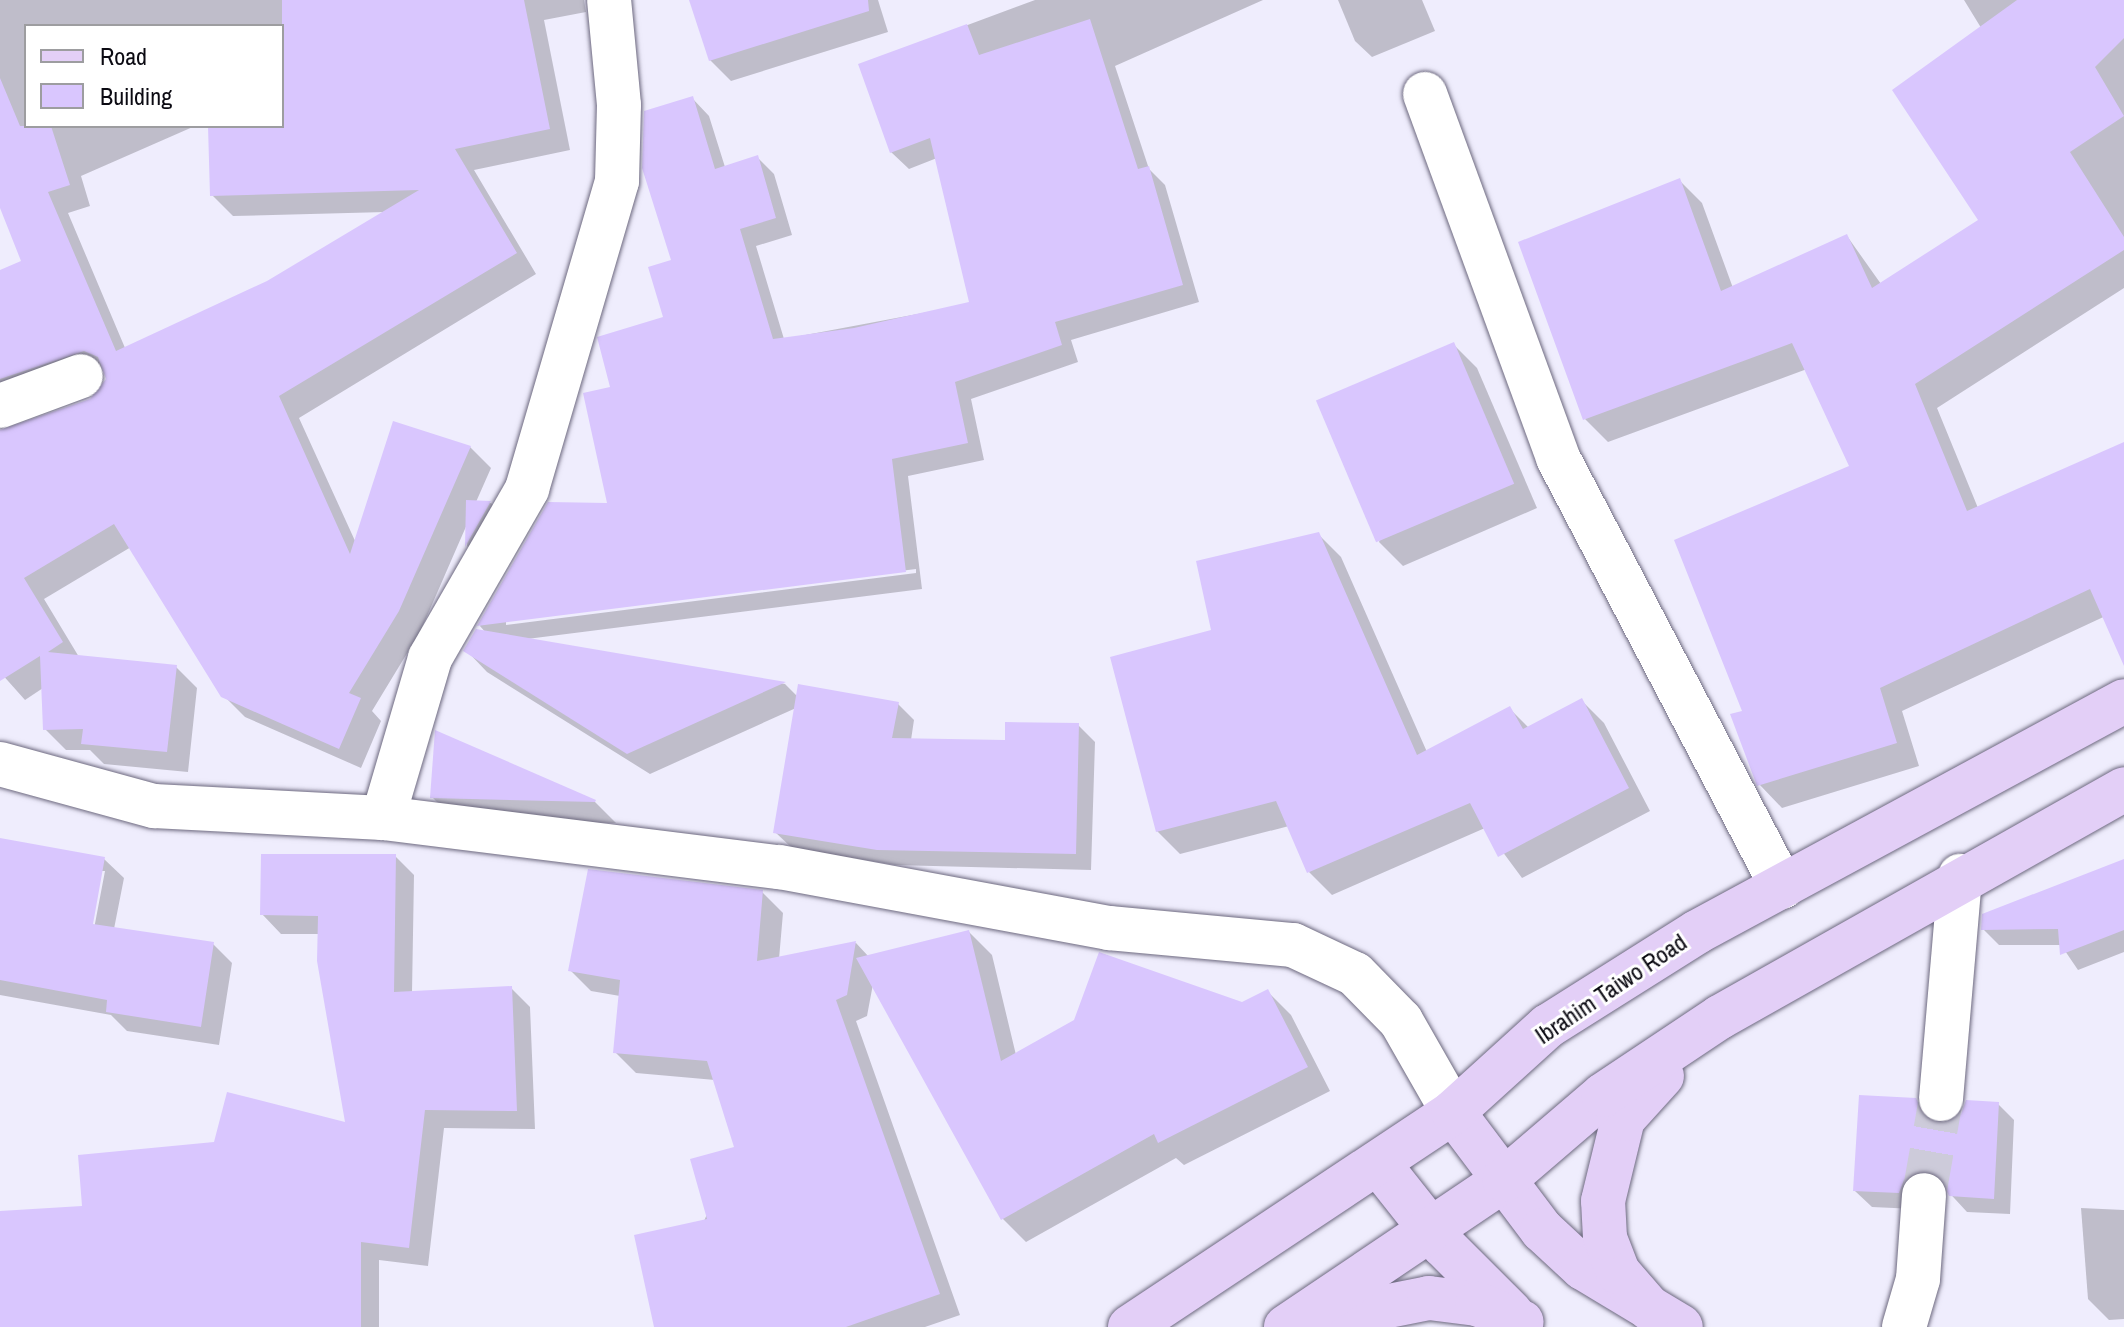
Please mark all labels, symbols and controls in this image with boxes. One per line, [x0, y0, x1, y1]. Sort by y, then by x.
legend [24, 24, 284, 128]
text: Road [100, 40, 147, 72]
text: Building [100, 80, 172, 112]
street label: Ibrahim Taiwo Road [1530, 928, 1692, 1050]

